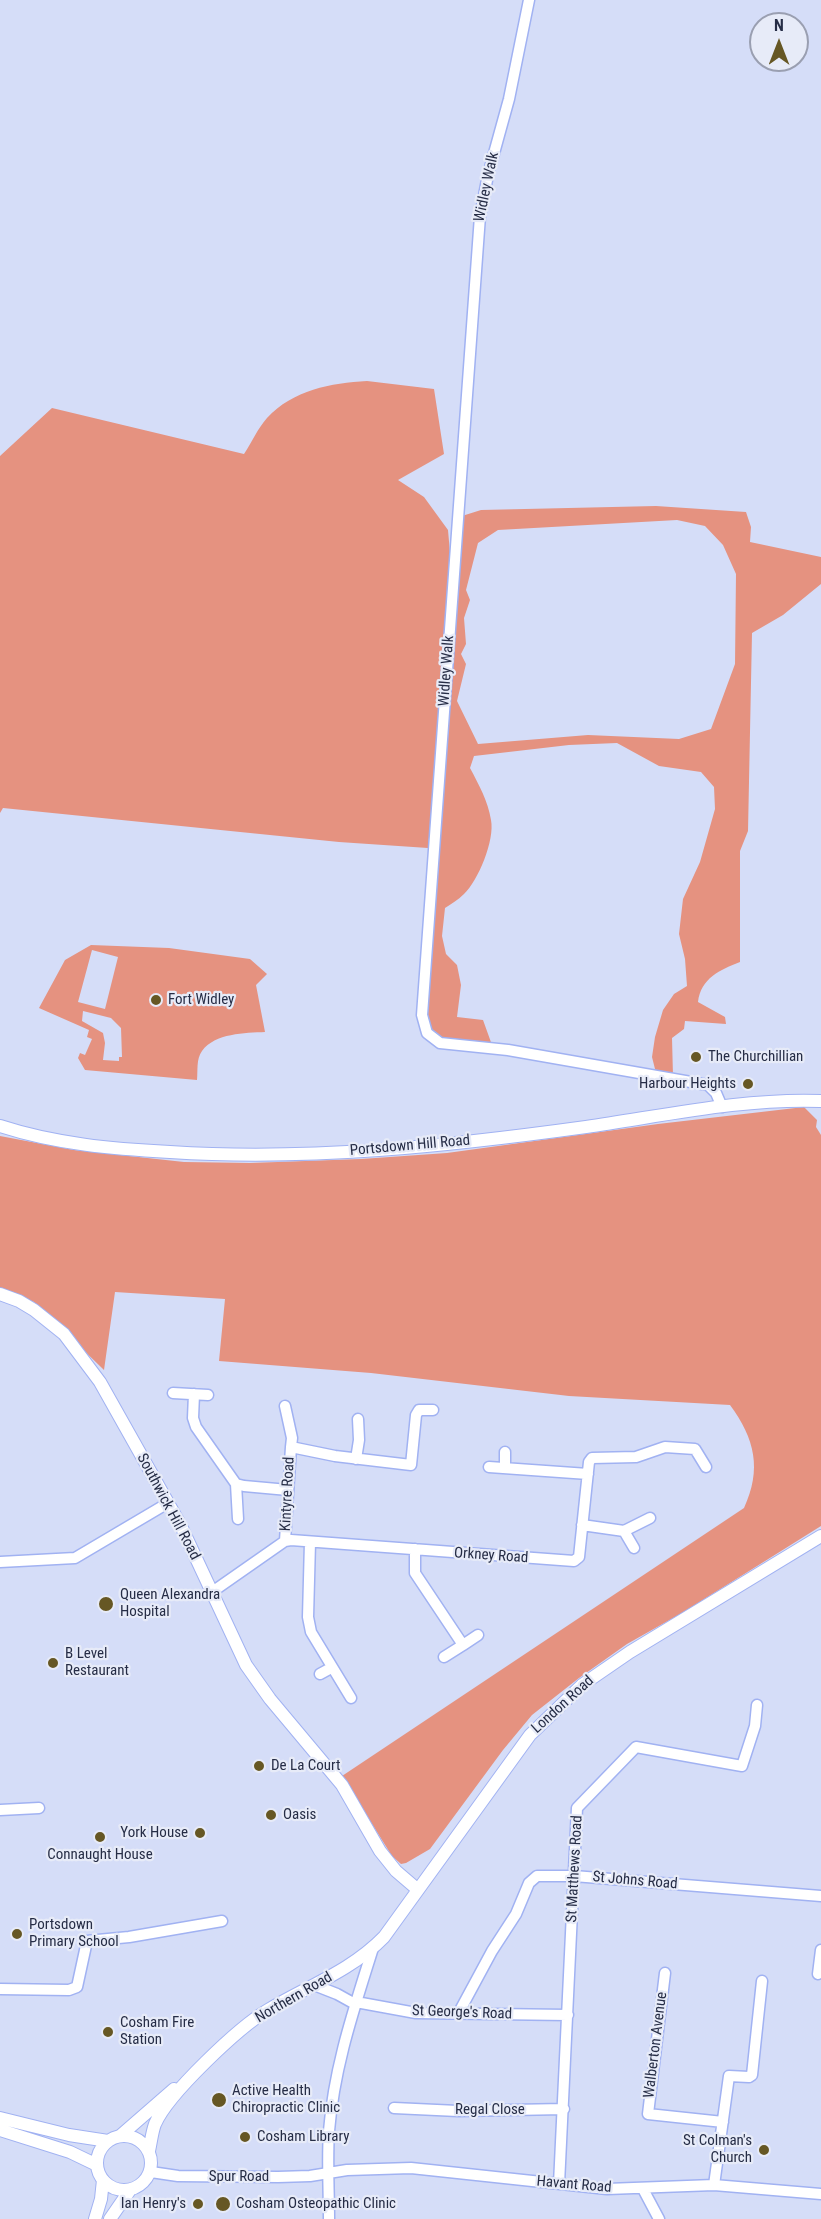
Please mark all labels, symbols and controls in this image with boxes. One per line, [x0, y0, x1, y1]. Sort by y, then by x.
north arrow [749, 12, 809, 72]
text: N [774, 16, 784, 35]
street label: Widley Walk [471, 150, 503, 224]
street label: Widley Walk [436, 635, 458, 707]
place label: Fort Widley [168, 991, 234, 1009]
marker: Fort Widley [149, 993, 163, 1007]
place label: The Churchillian [708, 1048, 803, 1066]
marker: The Churchillian [689, 1050, 703, 1064]
place label: Harbour Heights [639, 1075, 736, 1093]
marker: Harbour Heights [741, 1077, 755, 1091]
street label: Portsdown Hill Road [349, 1132, 471, 1160]
street label: Southwick Hill Road [132, 1451, 204, 1563]
street label: Kintyre Road [277, 1456, 299, 1532]
street label: Orkney Road [453, 1544, 529, 1568]
place label: Queen Alexandra Hospital [120, 1586, 220, 1621]
marker: Queen Alexandra Hospital [97, 1595, 115, 1613]
place label: B Level Restaurant [65, 1645, 129, 1680]
marker: B Level Restaurant [46, 1656, 60, 1670]
street label: London Road [528, 1672, 598, 1738]
place label: De La Court [271, 1757, 340, 1775]
marker: De La Court [252, 1759, 266, 1773]
place label: Oasis [283, 1806, 316, 1824]
marker: Oasis [264, 1808, 278, 1822]
street label: St Matthews Road [563, 1815, 587, 1923]
place label: York House [120, 1824, 188, 1842]
marker: York House [193, 1826, 207, 1840]
marker: Connaught House [93, 1830, 107, 1844]
place label: Connaught House [47, 1846, 153, 1864]
street label: St Johns Road [592, 1868, 678, 1894]
place label: Portsdown Primary School [29, 1916, 119, 1951]
marker: Portsdown Primary School [10, 1927, 24, 1941]
street label: Northern Road [252, 1969, 336, 2027]
street label: Walberton Avenue [641, 1991, 671, 2099]
street label: St George's Road [412, 2002, 512, 2024]
place label: Cosham Fire Station [120, 2014, 194, 2049]
marker: Cosham Fire Station [101, 2025, 115, 2039]
place label: Active Health Chiropractic Clinic [232, 2082, 340, 2117]
marker: Active Health Chiropractic Clinic [210, 2091, 228, 2109]
street label: Regal Close [455, 2101, 525, 2119]
place label: Cosham Library [257, 2128, 349, 2146]
marker: Cosham Library [238, 2130, 252, 2144]
place label: St Colman's Church [683, 2132, 752, 2167]
marker: St Colman's Church [757, 2143, 771, 2157]
street label: Spur Road [209, 2168, 269, 2186]
street label: Havant Road [536, 2173, 612, 2197]
place label: Ian Henry's [121, 2195, 186, 2213]
marker: Cosham Osteopathic Clinic [214, 2195, 232, 2213]
place label: Cosham Osteopathic Clinic [236, 2195, 396, 2213]
marker: Ian Henry's [191, 2197, 205, 2211]

